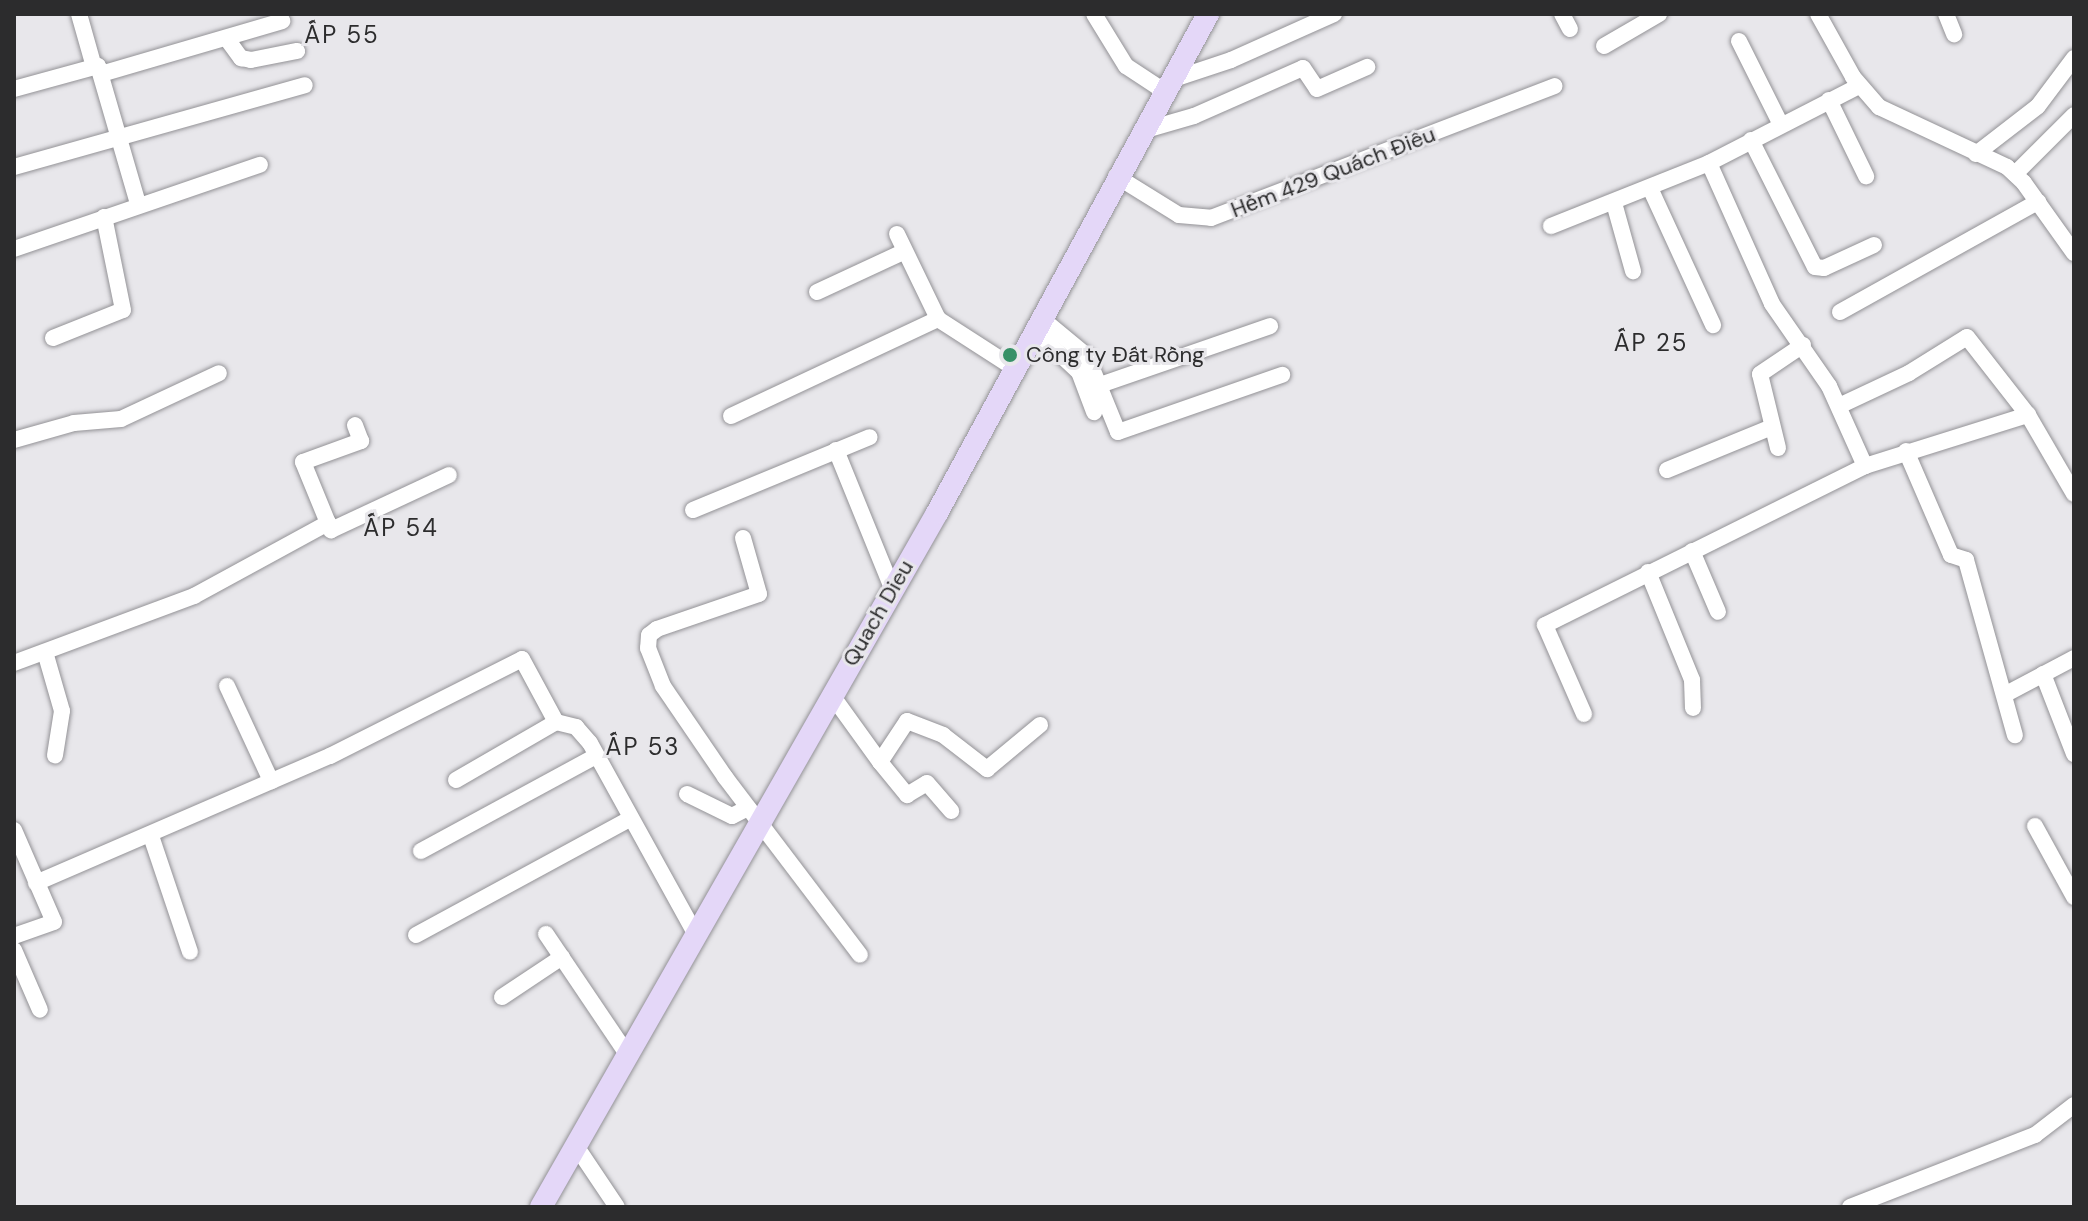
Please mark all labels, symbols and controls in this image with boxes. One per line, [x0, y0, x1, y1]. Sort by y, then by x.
district label: ẤP 55 [304, 21, 380, 49]
street label: Hẻm 429 Quách Điêu [1227, 121, 1439, 223]
district label: ẤP 25 [1614, 329, 1688, 357]
place label: Công ty Đất Rồng [1026, 342, 1204, 368]
marker: Công ty Đất Rồng [1001, 346, 1019, 364]
district label: ẤP 54 [363, 514, 439, 542]
street label: Quach Dieu [837, 555, 919, 671]
district label: ẤP 53 [605, 733, 681, 761]

